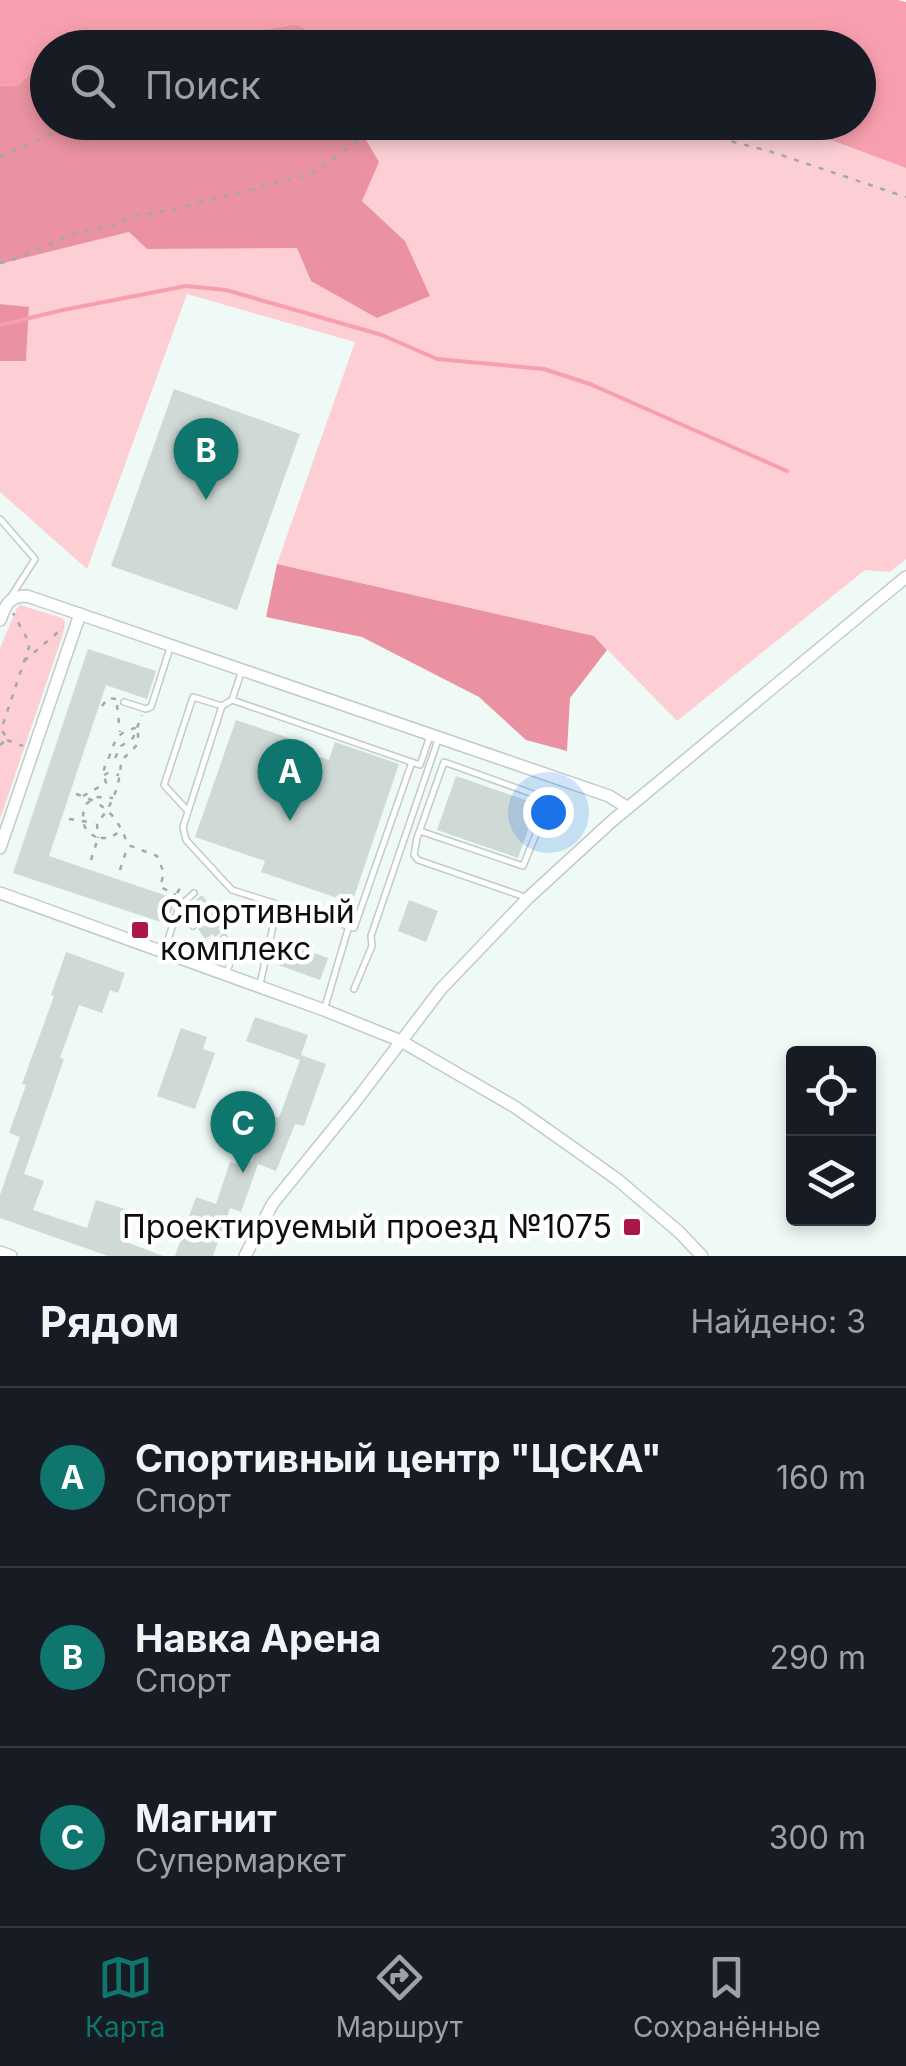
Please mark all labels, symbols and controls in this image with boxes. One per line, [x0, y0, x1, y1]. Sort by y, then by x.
search box [30, 30, 876, 140]
icon: search [65, 58, 120, 113]
text: Поиск [145, 62, 261, 108]
pin: B [174, 418, 238, 500]
pin: A [258, 738, 322, 821]
your location [523, 787, 574, 838]
place label: Спортивный комплекс [160, 892, 355, 968]
marker: Спортивный комплекс [129, 919, 151, 941]
map controls [786, 1046, 876, 1226]
button: locate [786, 1046, 876, 1136]
pin: C [210, 1090, 276, 1173]
button: layers [786, 1136, 876, 1226]
place label: Проектируемый проезд №1075 [122, 1207, 612, 1246]
marker: Проектируемый проезд №1075 [621, 1216, 643, 1238]
text: Рядом [40, 1296, 179, 1347]
text: Найдено: 3 [690, 1302, 866, 1341]
text: Спортивный центр "ЦСКА" [135, 1435, 662, 1481]
text: A [61, 1458, 84, 1497]
text: 160 m [776, 1458, 866, 1497]
text: Спорт [135, 1481, 231, 1520]
text: Навка Арена [135, 1615, 381, 1661]
text: B [62, 1638, 83, 1677]
text: 290 m [769, 1638, 866, 1677]
text: Спорт [135, 1661, 231, 1700]
text: Магнит [135, 1795, 277, 1841]
text: C [61, 1818, 84, 1857]
text: 300 m [769, 1818, 866, 1857]
text: Супермаркет [135, 1841, 346, 1880]
tab: Карта [85, 1950, 166, 2044]
tab: Маршрут [336, 1950, 463, 2044]
tab: Сохранённые [633, 1950, 821, 2044]

